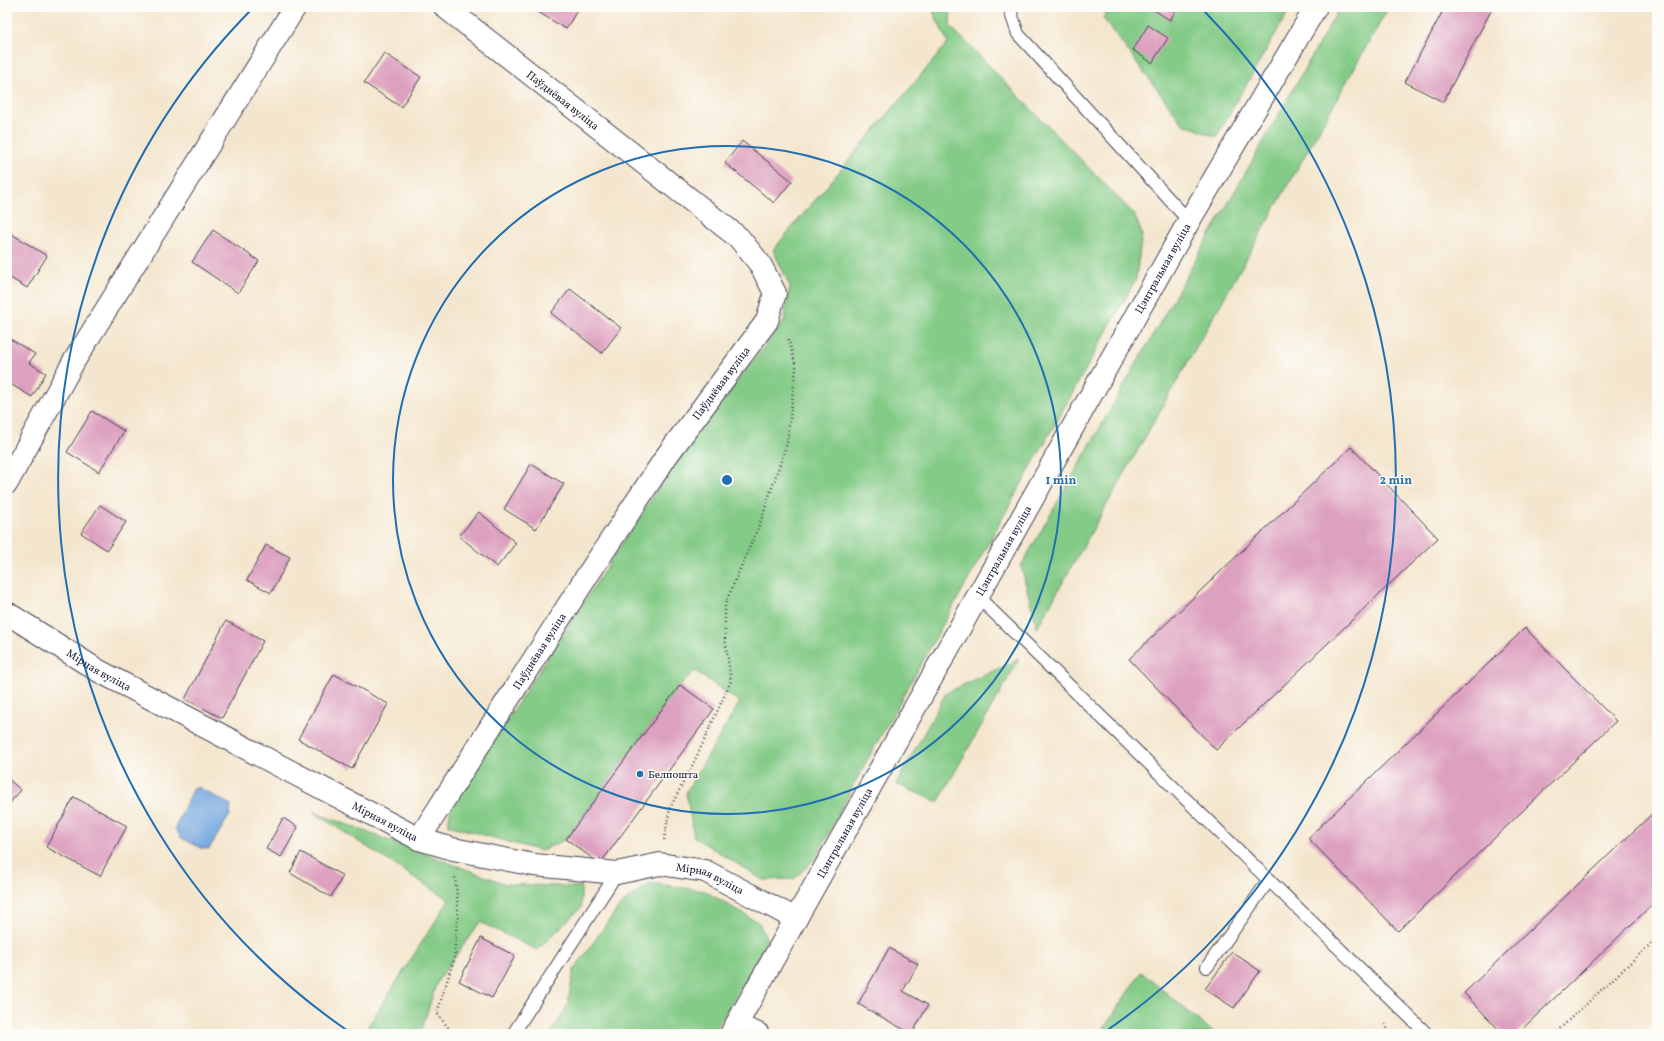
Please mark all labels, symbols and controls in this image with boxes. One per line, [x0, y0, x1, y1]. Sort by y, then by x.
street label: Паўднёвая вуліца [523, 68, 602, 135]
street label: Цэнтральная вуліца [1132, 221, 1195, 317]
street label: Паўднёвая вуліца [690, 344, 755, 424]
centre of rings [720, 473, 734, 487]
text: 1 min [1046, 473, 1077, 489]
text: 2 min [1380, 473, 1412, 489]
street label: Цэнтральная вуліца [973, 503, 1036, 599]
street label: Паўднёвая вуліца [510, 610, 571, 693]
street label: Мірная вуліца [63, 646, 134, 696]
place label: Белпошта [648, 768, 699, 783]
marker: Белпошта [635, 769, 645, 779]
street label: Цэнтральная вуліца [814, 785, 877, 881]
street label: Мірная вуліца [349, 799, 420, 846]
street label: Мірная вуліца [675, 861, 746, 899]

